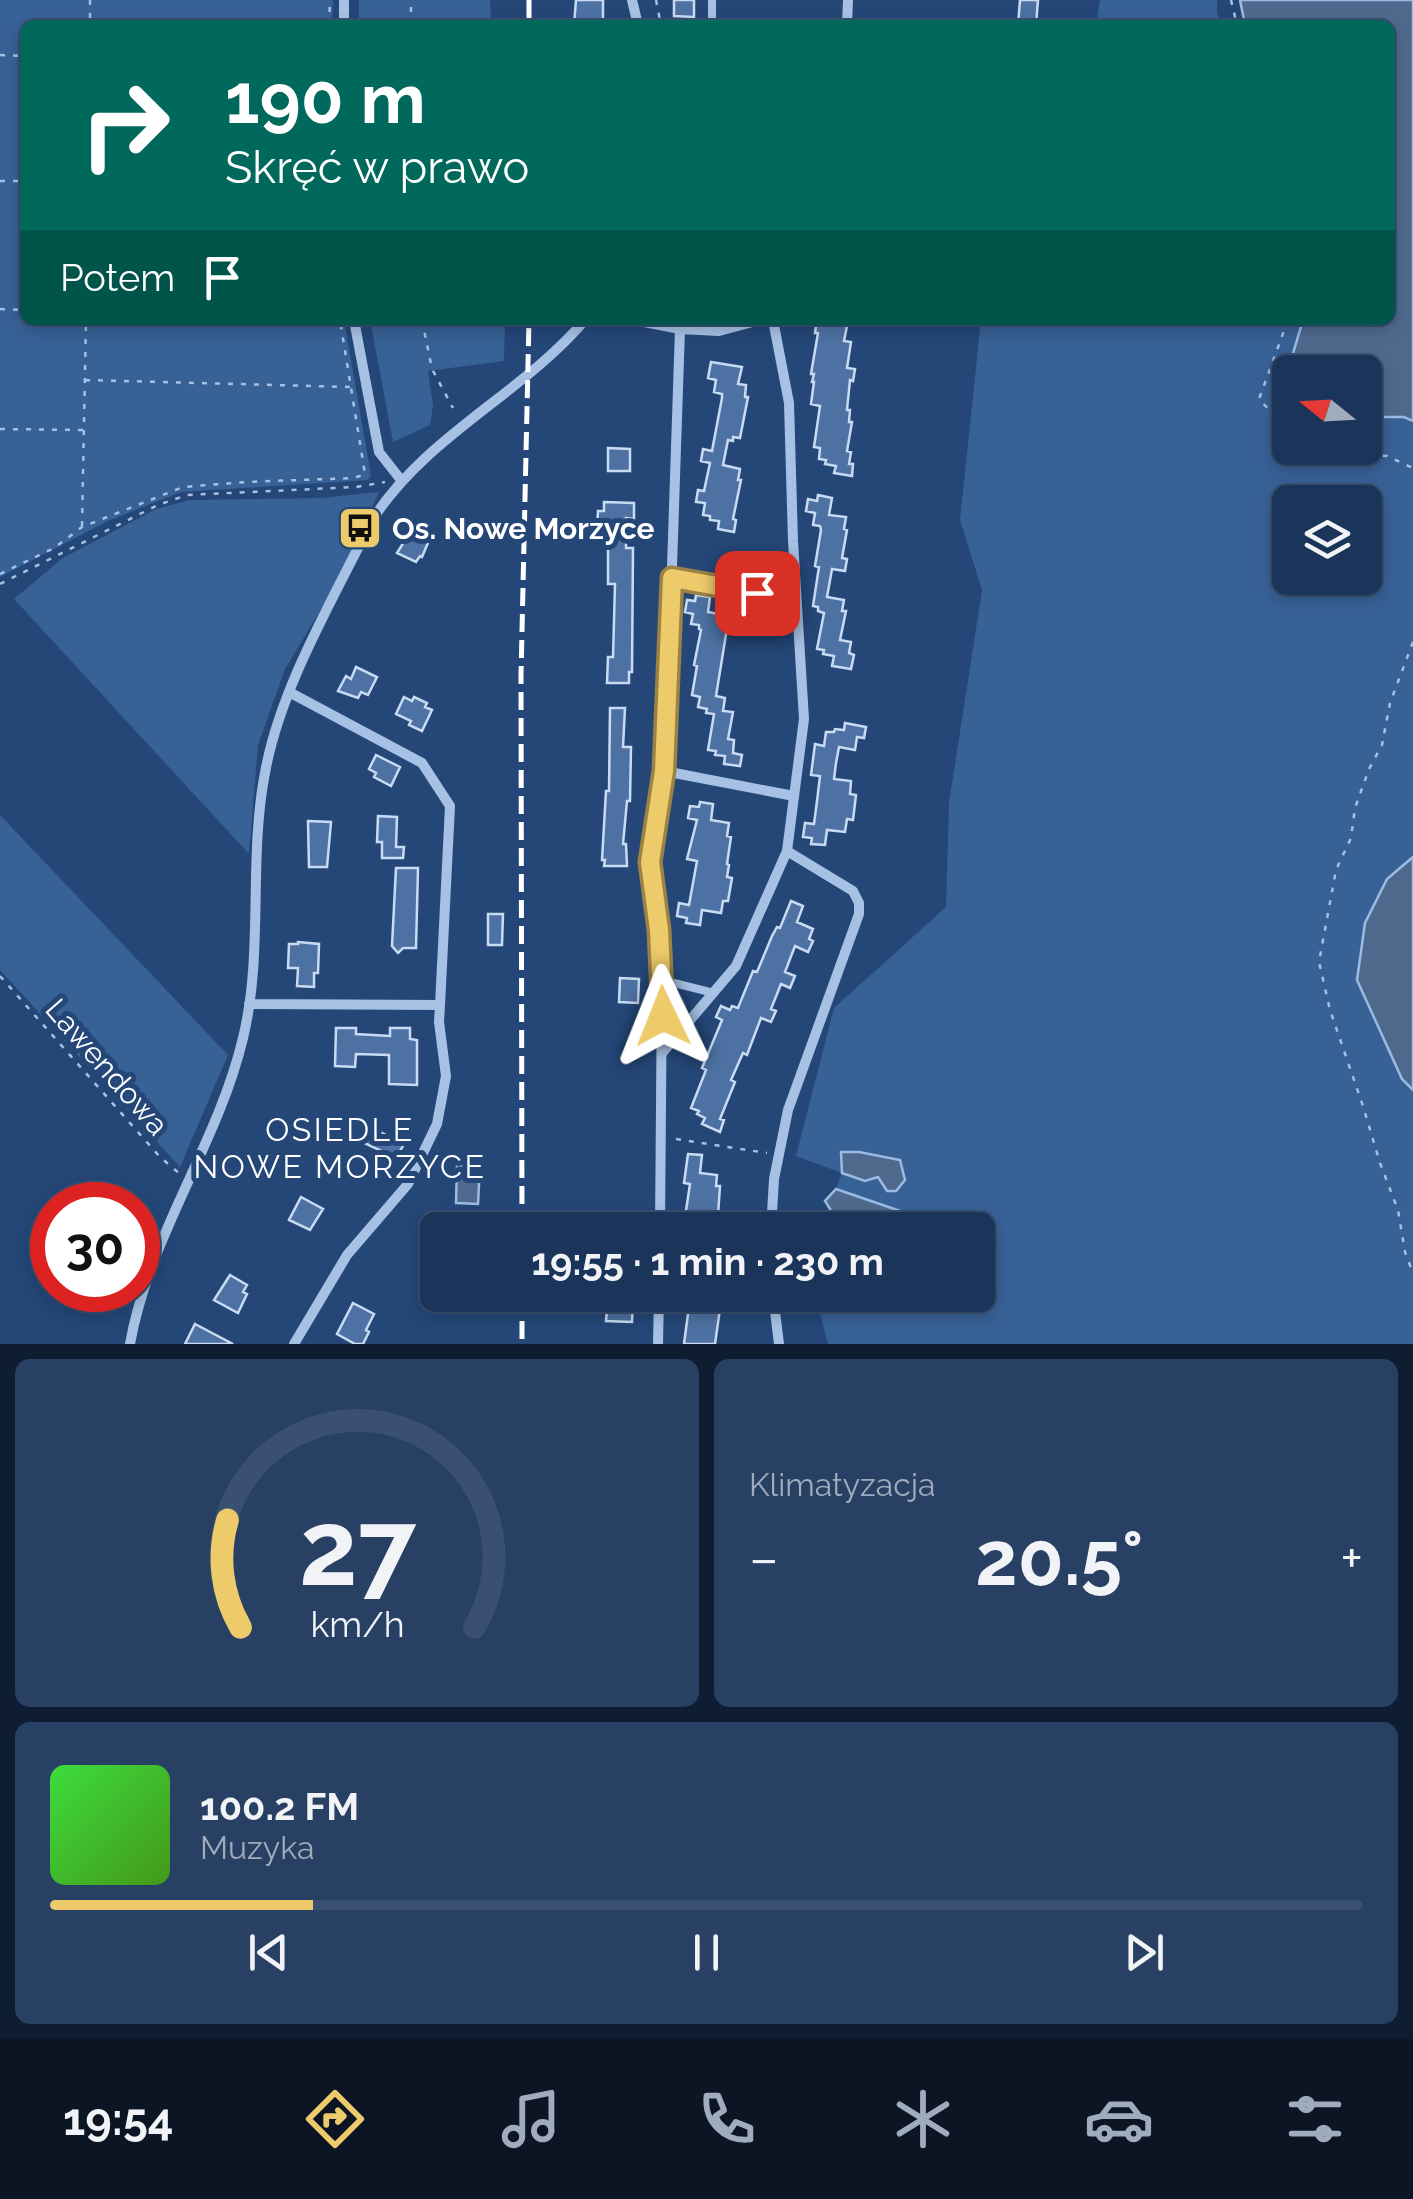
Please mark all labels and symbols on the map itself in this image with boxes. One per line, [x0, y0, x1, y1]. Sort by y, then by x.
north arrow [1272, 355, 1382, 465]
bus stop icon: Os. Nowe Morzyce [337, 505, 383, 551]
place label: Os. Nowe Morzyce [392, 511, 654, 546]
pin [715, 551, 800, 636]
position arrow [611, 964, 715, 1068]
street label: Lawendowa [38, 992, 176, 1142]
district label: OSIEDLE NOWE MORZYCE [194, 1111, 486, 1185]
speed limit sign: 30 [30, 1182, 160, 1312]

